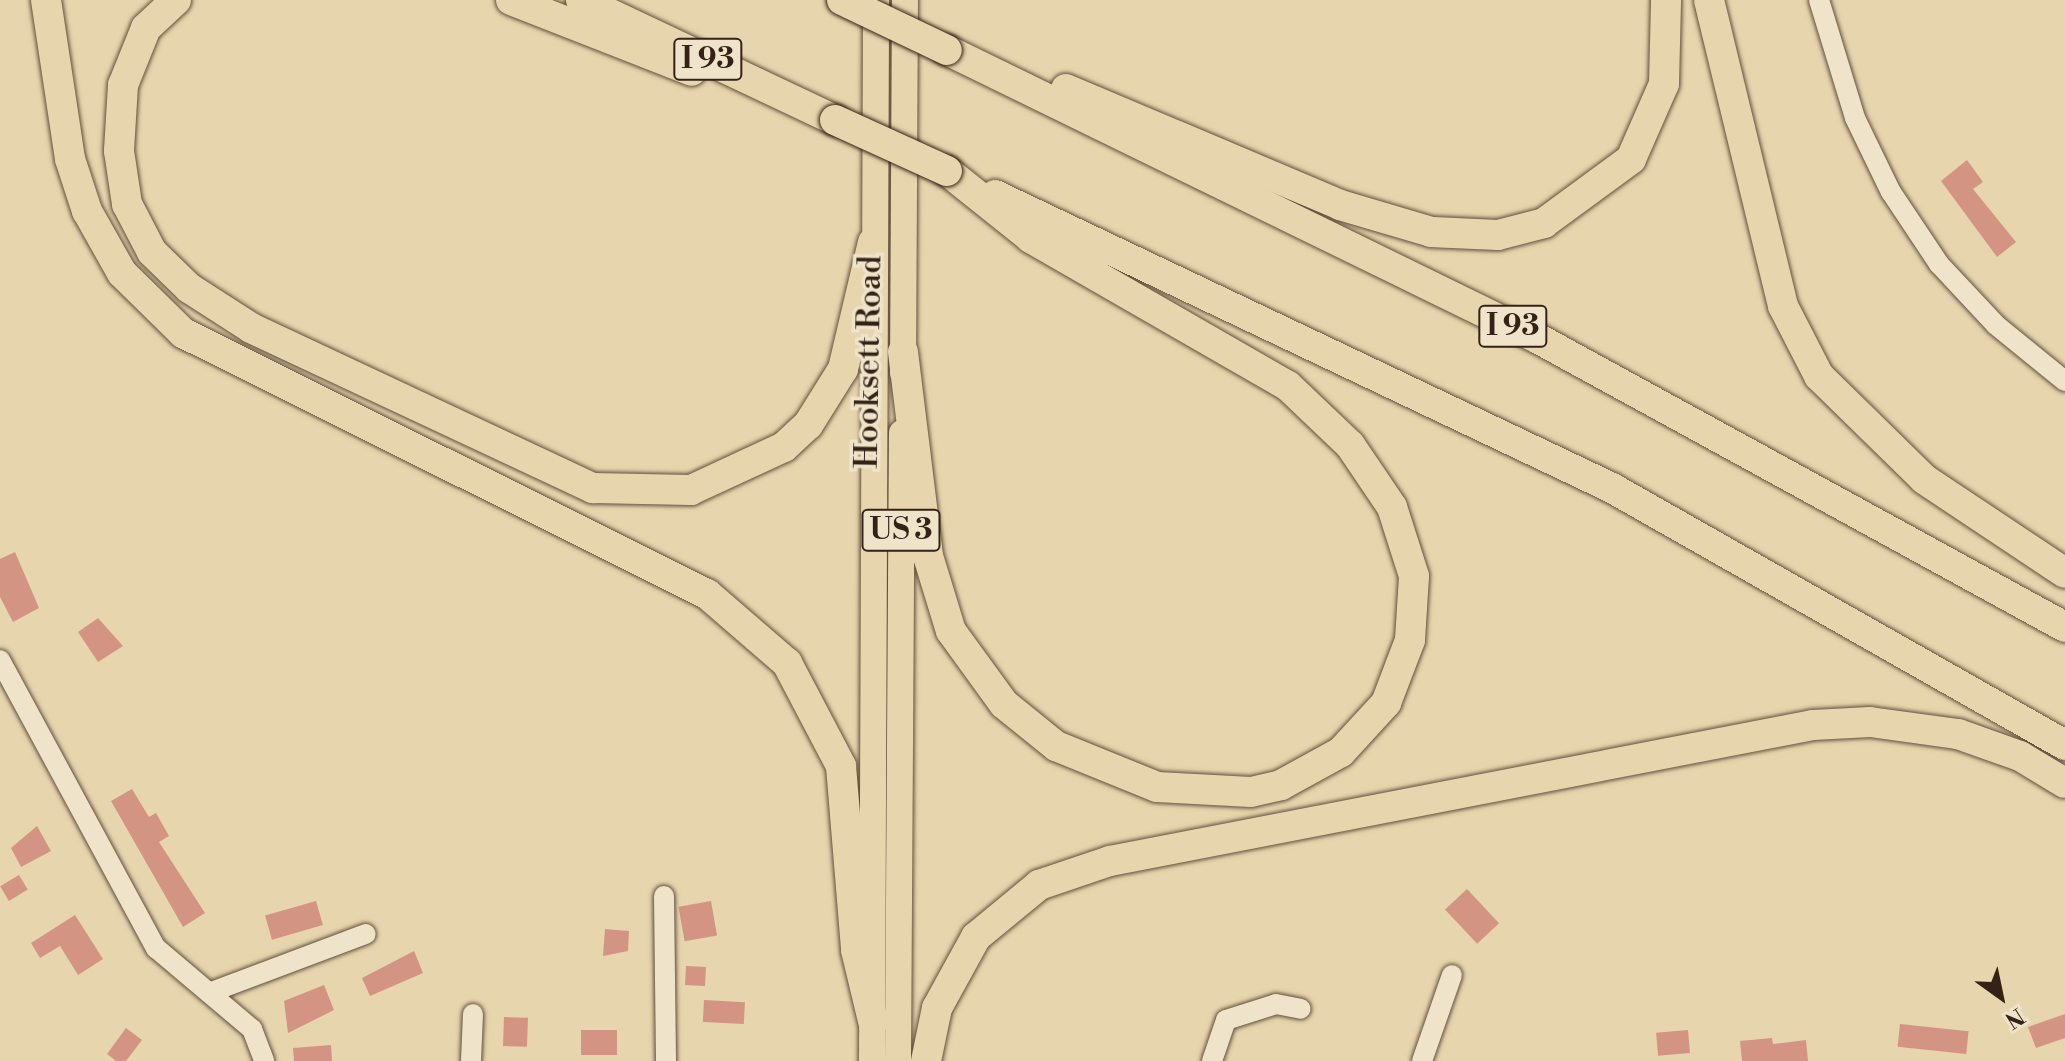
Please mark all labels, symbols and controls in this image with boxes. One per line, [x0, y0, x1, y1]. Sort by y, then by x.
road number: I 93 [672, 33, 744, 85]
street label: Hooksett Road [848, 255, 890, 469]
road number: I 93 [1477, 300, 1549, 352]
road number: US 3 [861, 504, 941, 556]
north arrow [1961, 957, 2041, 1037]
text: N [2000, 1001, 2029, 1034]

